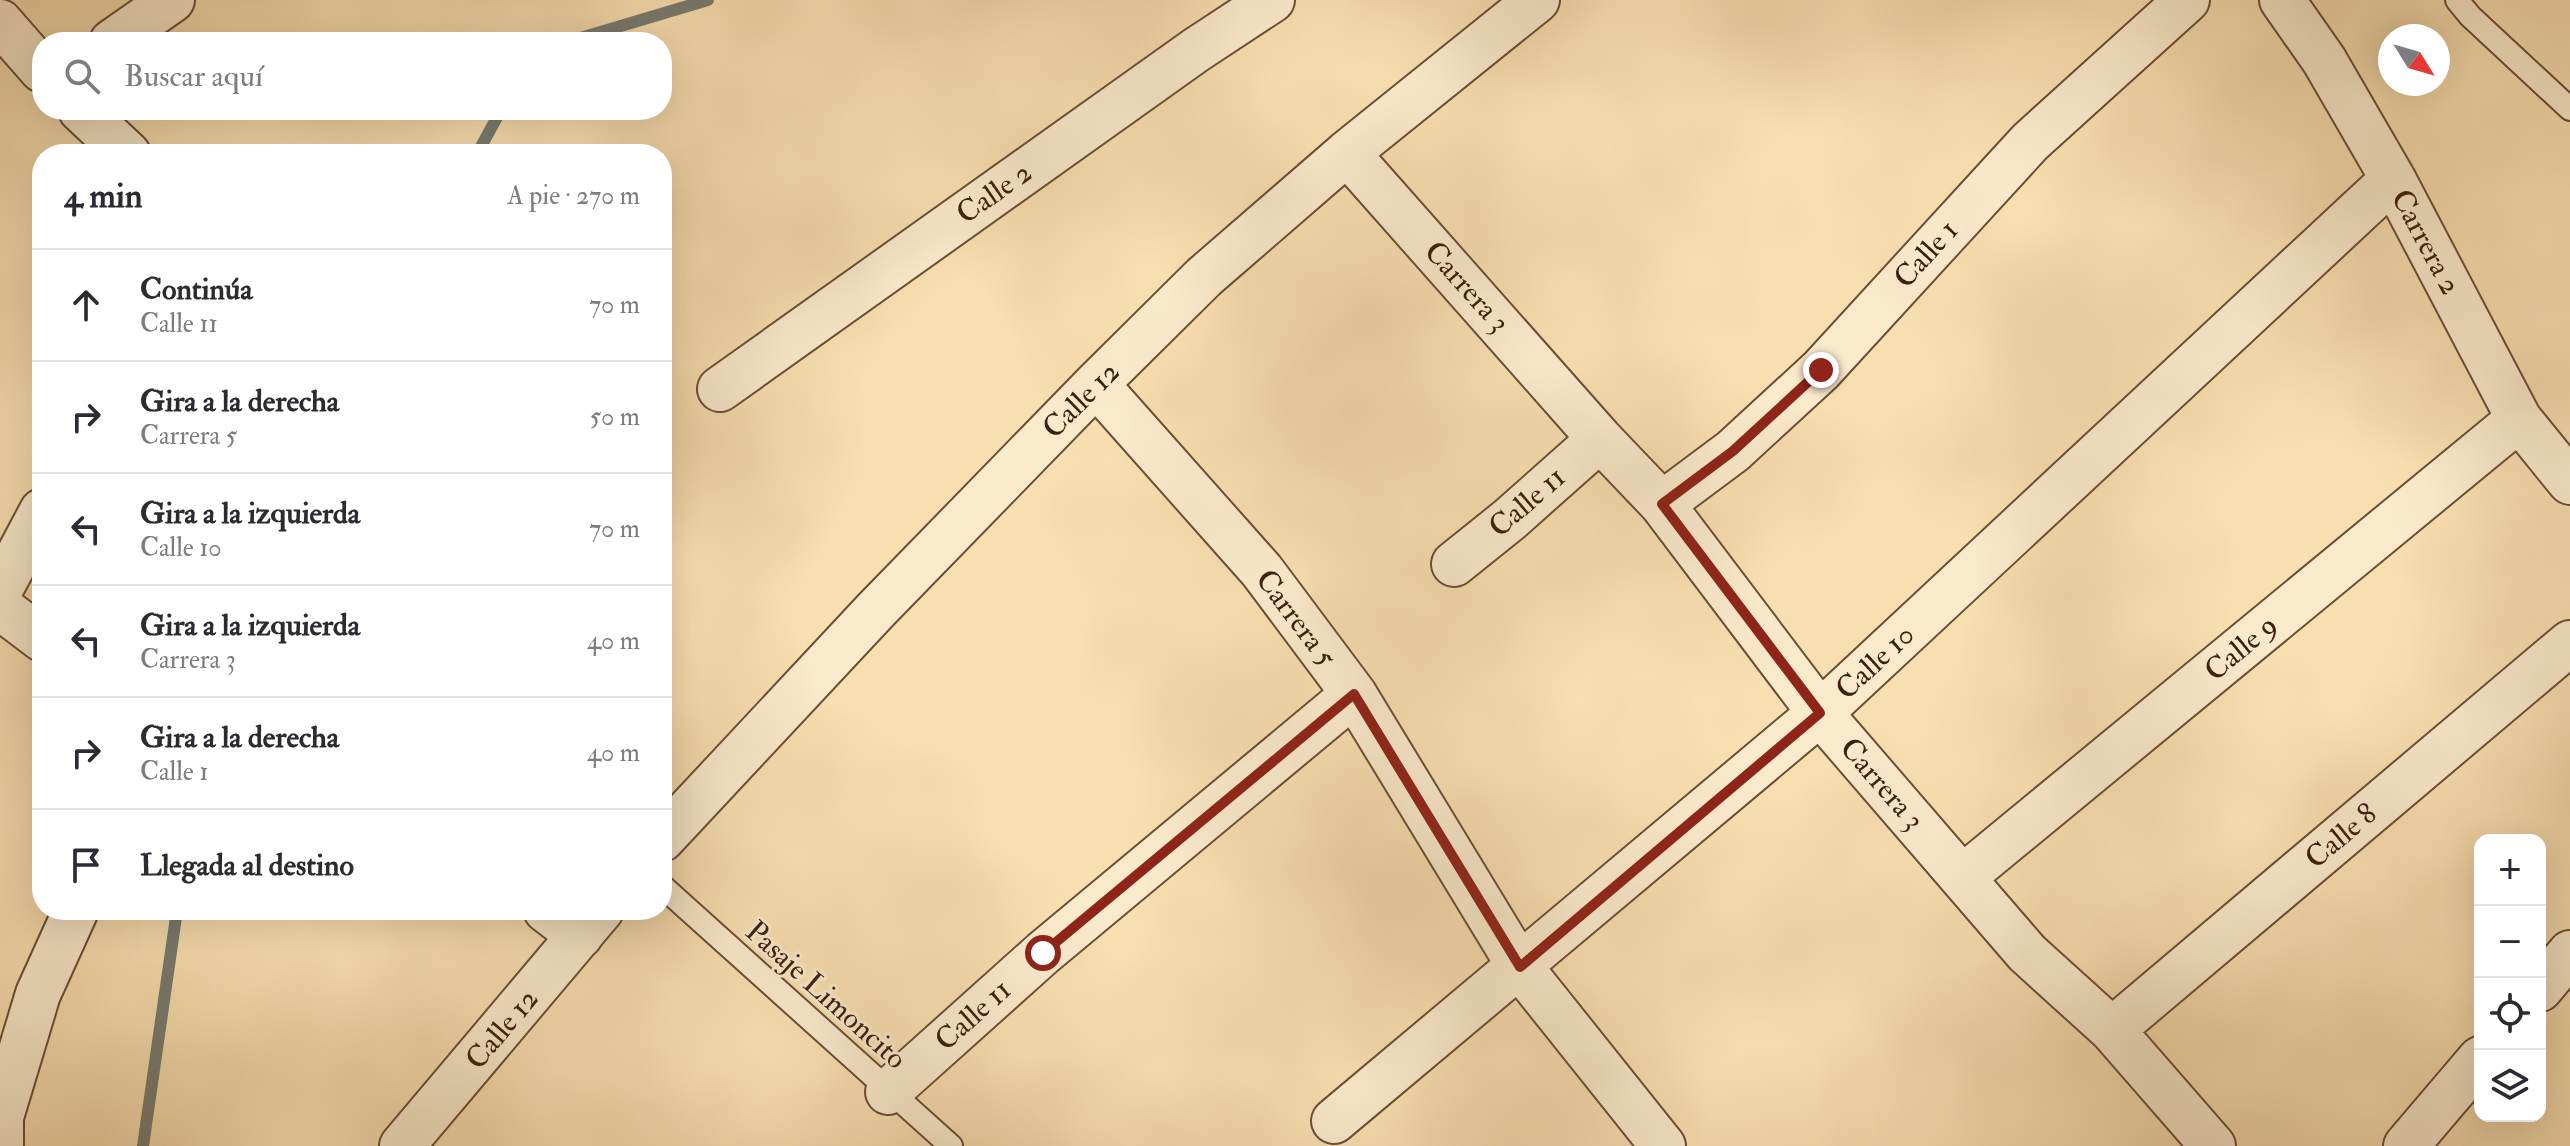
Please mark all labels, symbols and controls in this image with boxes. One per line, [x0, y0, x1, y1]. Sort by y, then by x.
north arrow [2378, 24, 2450, 96]
search box [32, 32, 672, 120]
icon: search [60, 54, 104, 98]
text: Buscar aquí [124, 58, 263, 95]
street label: Calle 2 [949, 154, 1039, 232]
text: 4 min [64, 175, 142, 218]
text: A pie · 270 m [507, 180, 640, 212]
street label: Carrera 2 [2383, 183, 2469, 301]
street label: Calle 1 [1886, 212, 1966, 296]
street label: Carrera 3 [1416, 234, 1518, 340]
text: Continúa [140, 271, 253, 308]
icon: ahead [64, 283, 108, 327]
text: 70 m [589, 289, 640, 321]
text: Calle 11 [140, 308, 218, 340]
route end [1803, 352, 1839, 388]
street label: Calle 12 [1035, 354, 1127, 446]
text: Gira a la derecha [140, 383, 339, 420]
icon: right [64, 395, 108, 439]
text: 50 m [590, 401, 640, 433]
text: Carrera 5 [140, 420, 237, 452]
street label: Calle 11 [1481, 459, 1573, 545]
text: Gira a la izquierda [140, 495, 360, 532]
icon: left [64, 507, 108, 551]
text: 70 m [589, 513, 640, 545]
text: Calle 10 [140, 532, 222, 564]
street label: Carrera 5 [1248, 562, 1345, 674]
text: Gira a la izquierda [140, 607, 360, 644]
street label: Calle 9 [2197, 607, 2285, 689]
street label: Calle 10 [1828, 616, 1922, 708]
icon: left [64, 619, 108, 663]
text: 40 m [587, 625, 640, 657]
text: Carrera 3 [140, 644, 236, 676]
text: Gira a la derecha [140, 719, 339, 756]
street label: Carrera 3 [1832, 730, 1932, 838]
icon: right [64, 731, 108, 775]
text: 40 m [587, 737, 640, 769]
text: Calle 1 [140, 756, 208, 788]
street label: Calle 8 [2298, 795, 2384, 877]
map controls [2474, 834, 2546, 1122]
button: + [2474, 834, 2546, 906]
icon: arrive [64, 843, 108, 887]
text: Llegada al destino [140, 847, 354, 884]
button: − [2474, 906, 2546, 978]
street label: Pasaje Limoncito [738, 913, 914, 1077]
route start [1025, 935, 1061, 971]
street label: Calle 11 [927, 971, 1019, 1059]
button: locate [2474, 978, 2546, 1050]
street label: Calle 12 [458, 981, 546, 1077]
button: layers [2474, 1050, 2546, 1122]

